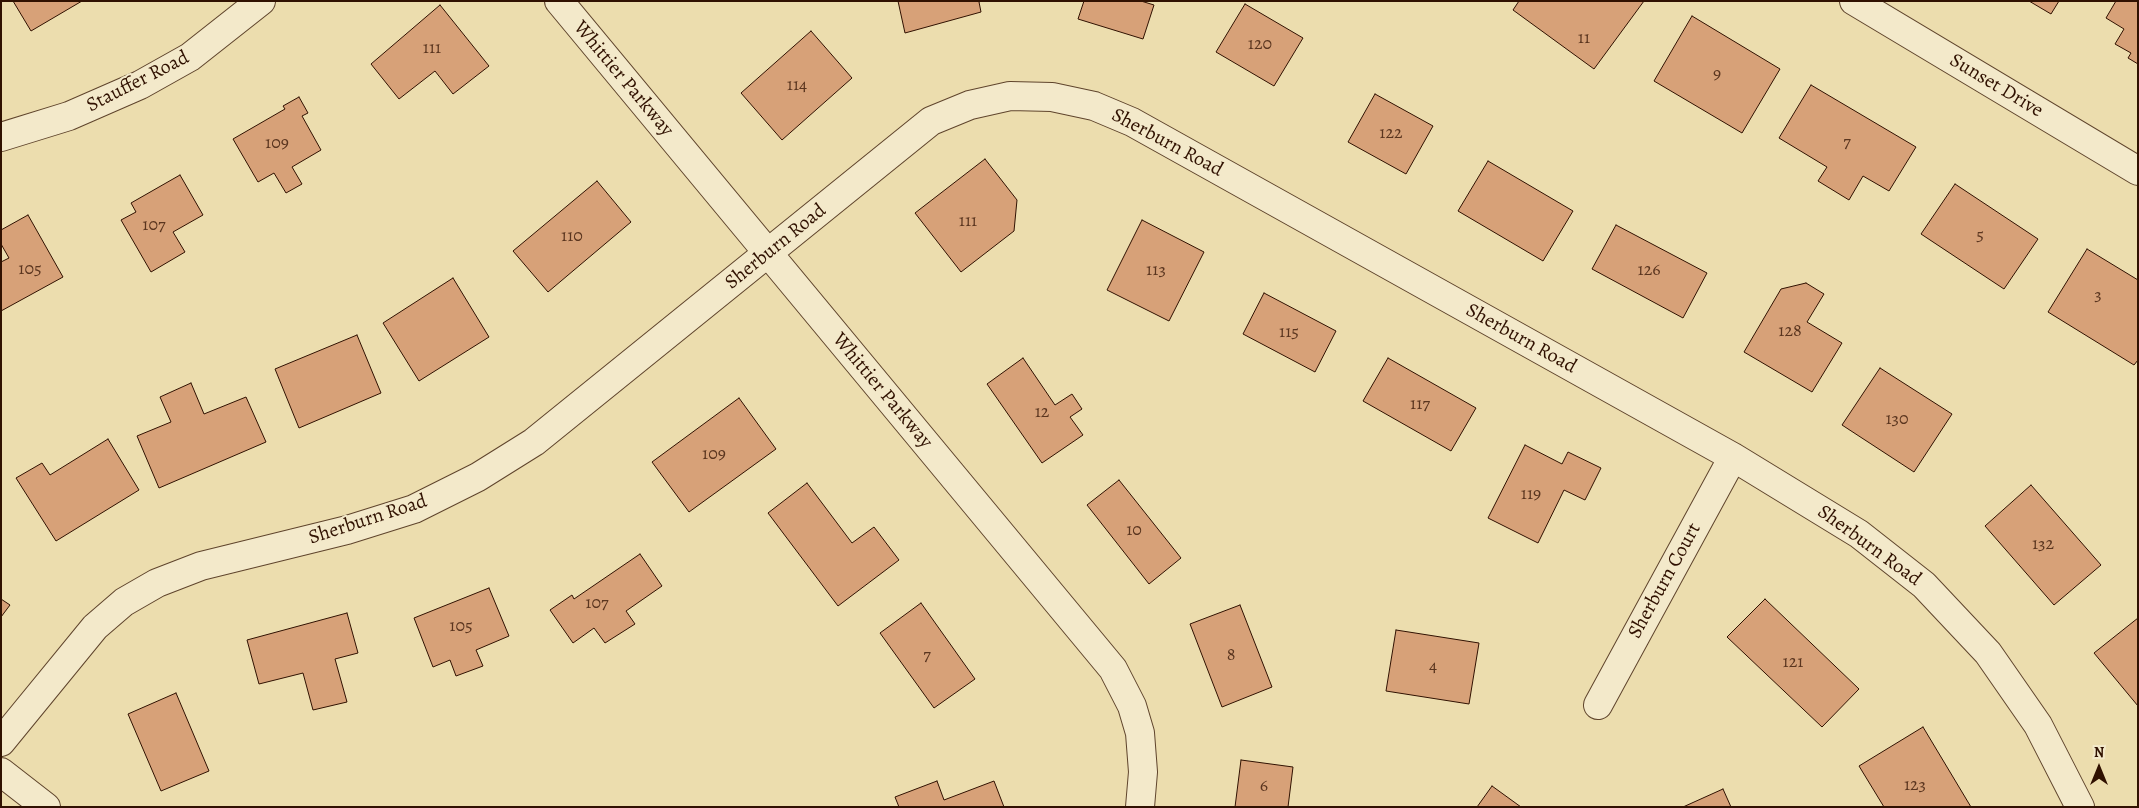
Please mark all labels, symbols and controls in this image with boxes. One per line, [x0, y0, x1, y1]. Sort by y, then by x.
street label: Whittier Parkway [568, 16, 678, 142]
house number: 11 [1578, 28, 1590, 50]
house number: 120 [1248, 34, 1272, 56]
house number: 111 [423, 38, 441, 60]
street label: Stauffer Road [83, 46, 193, 118]
street label: Sunset Drive [1945, 49, 2047, 123]
house number: 9 [1713, 64, 1721, 86]
house number: 114 [787, 75, 807, 97]
street label: Sherburn Road [1107, 104, 1227, 182]
house number: 122 [1379, 123, 1403, 145]
house number: 7 [1843, 132, 1851, 154]
house number: 109 [265, 133, 289, 155]
street label: Sherburn Road [721, 199, 831, 295]
house number: 111 [959, 211, 977, 233]
house number: 107 [142, 215, 166, 237]
house number: 5 [1976, 225, 1984, 247]
house number: 110 [561, 226, 583, 248]
house number: 105 [18, 259, 42, 281]
house number: 113 [1146, 260, 1166, 282]
house number: 126 [1637, 260, 1661, 282]
house number: 3 [2094, 285, 2102, 307]
street label: Sherburn Road [1461, 299, 1581, 379]
house number: 128 [1778, 321, 1802, 343]
house number: 115 [1279, 322, 1299, 344]
street label: Whittier Parkway [827, 328, 937, 454]
house number: 117 [1410, 394, 1430, 416]
house number: 12 [1035, 402, 1049, 424]
house number: 130 [1885, 409, 1909, 431]
house number: 109 [702, 444, 726, 466]
house number: 119 [1521, 484, 1541, 506]
street label: Sherburn Road [306, 490, 430, 550]
street label: Sherburn Road [1812, 500, 1926, 592]
street label: Sherburn Court [1623, 519, 1707, 643]
house number: 10 [1126, 520, 1142, 542]
house number: 132 [2032, 534, 2054, 556]
house number: 107 [585, 593, 609, 615]
house number: 105 [449, 616, 473, 638]
house number: 7 [923, 645, 931, 667]
house number: 8 [1227, 645, 1235, 667]
house number: 121 [1783, 652, 1803, 674]
house number: 4 [1429, 656, 1437, 678]
north arrow [2074, 743, 2124, 793]
text: N [2094, 743, 2104, 762]
house number: 123 [1904, 775, 1926, 797]
house number: 6 [1260, 776, 1268, 798]

